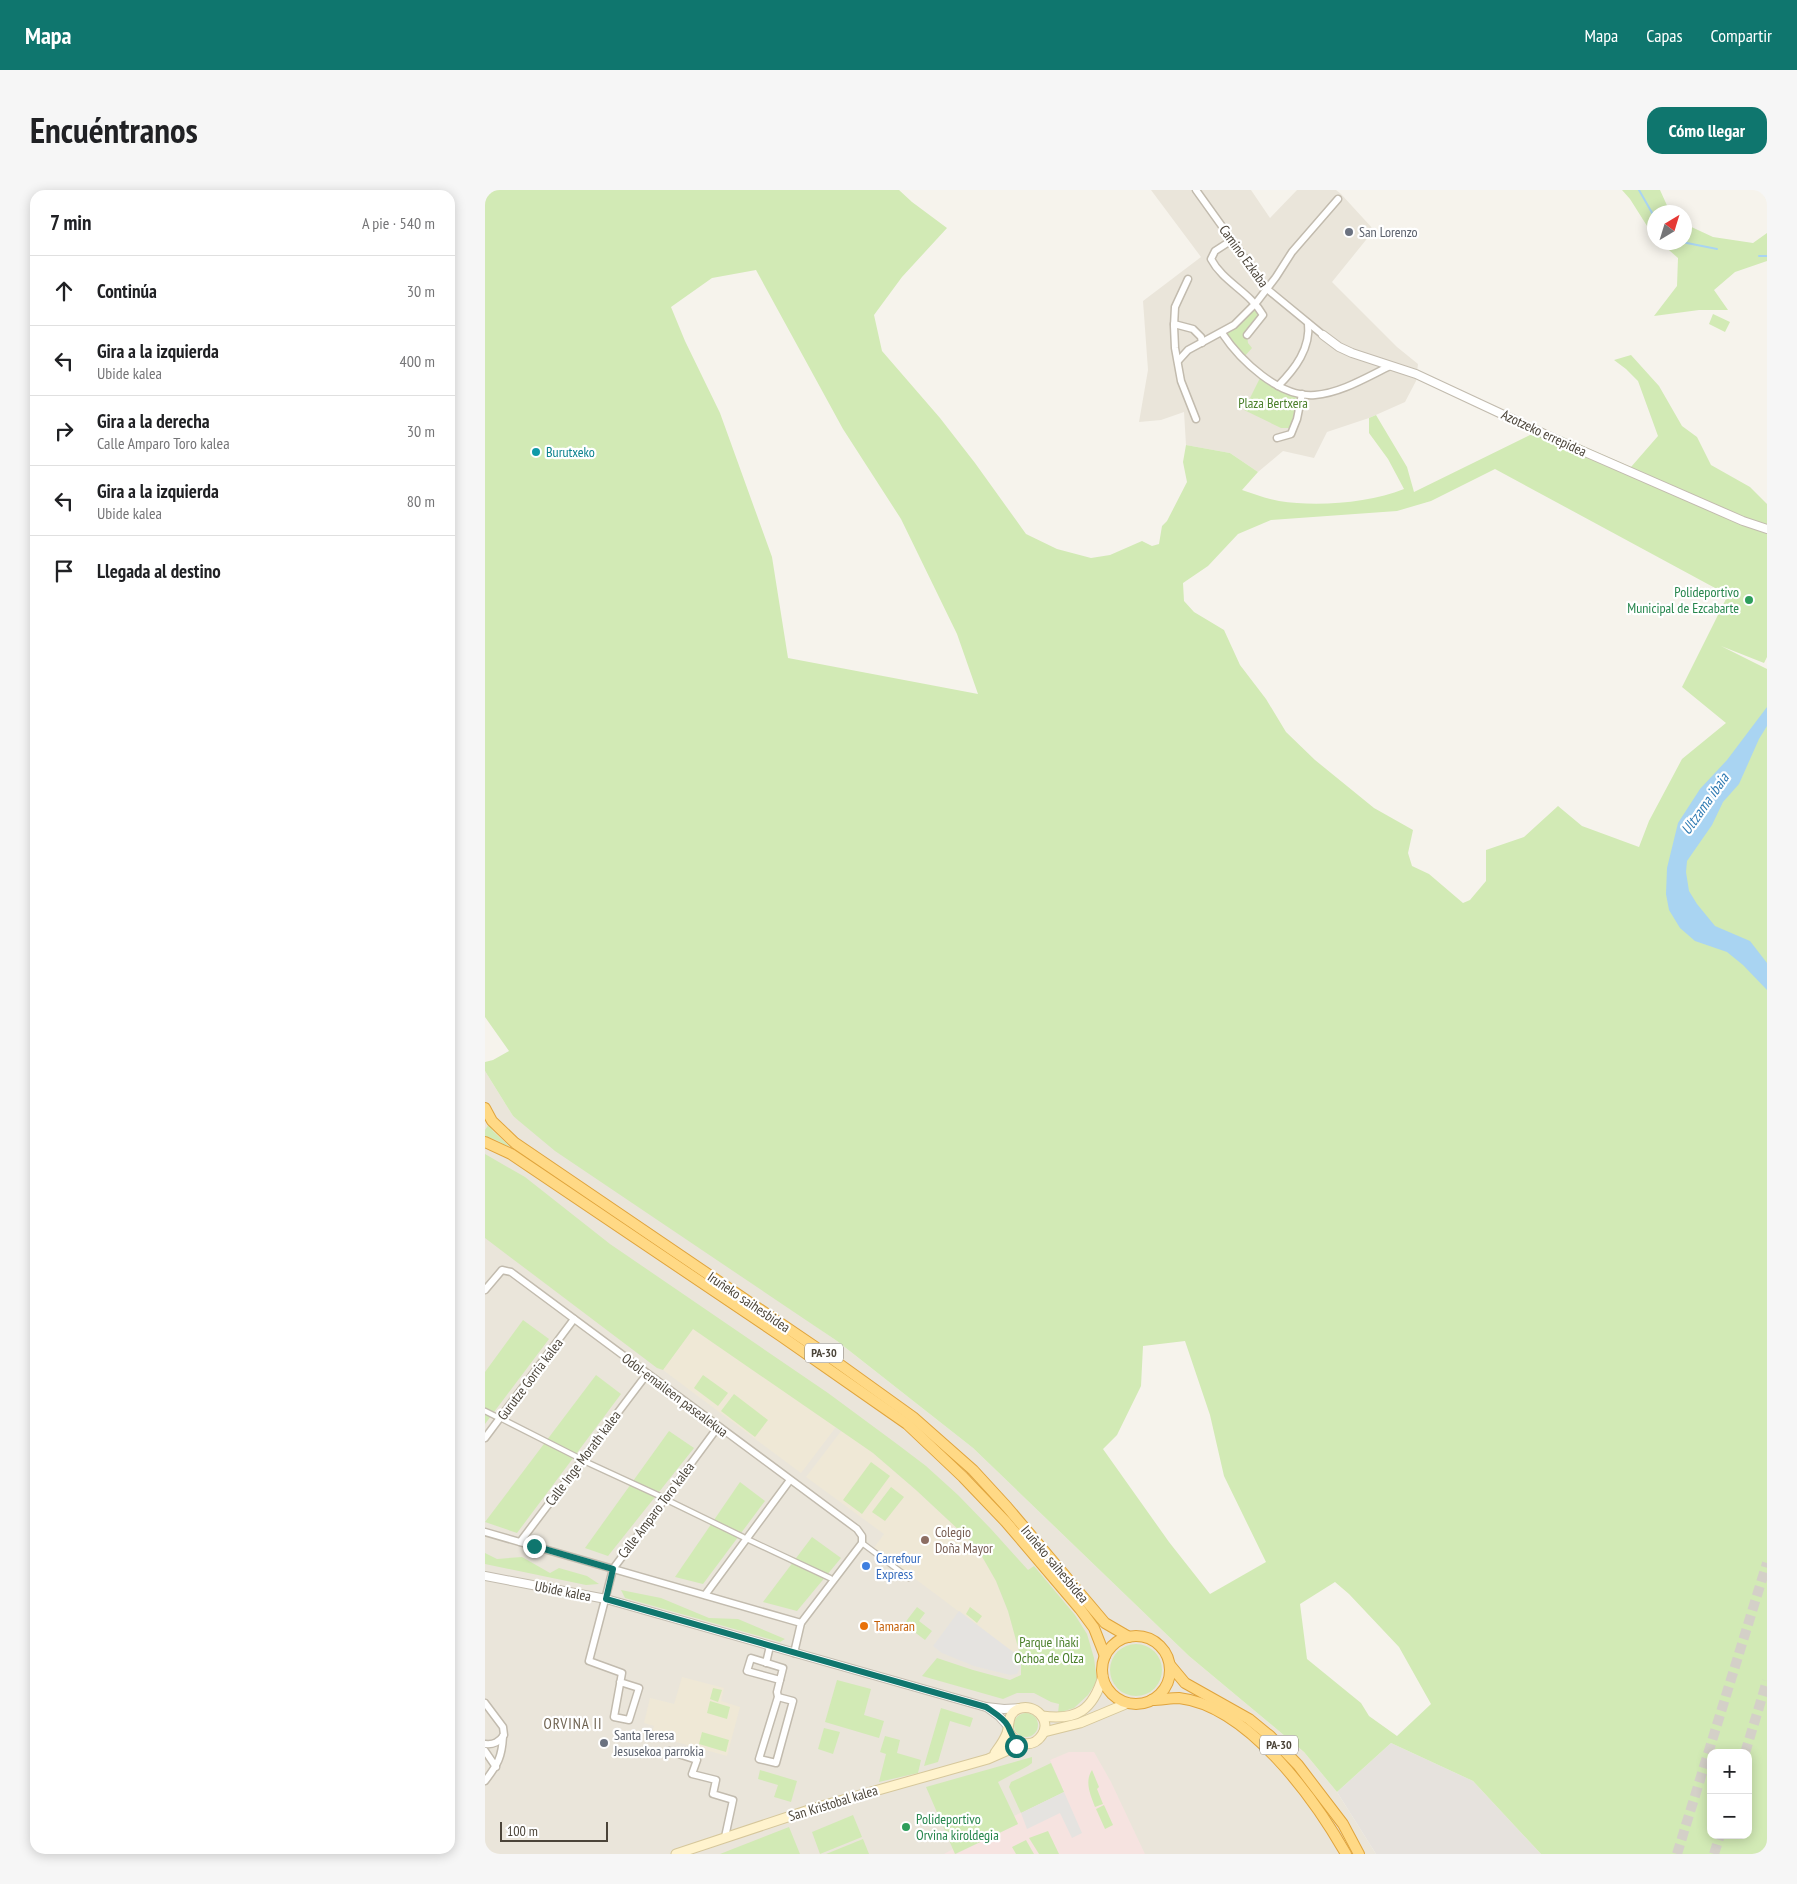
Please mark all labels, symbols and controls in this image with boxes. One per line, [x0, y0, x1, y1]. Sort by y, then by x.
text: Mapa [25, 20, 72, 51]
text: Mapa [1585, 24, 1618, 47]
text: Capas [1646, 24, 1683, 47]
text: Compartir [1711, 24, 1772, 47]
text: Encuéntranos [30, 107, 198, 153]
button: Cómo llegar [1647, 107, 1767, 154]
north arrow [1647, 205, 1692, 250]
text: 7 min [50, 209, 92, 236]
text: A pie · 540 m [362, 213, 435, 233]
street label: Camino Ezkaba [1215, 221, 1273, 291]
place label: San Lorenzo [1359, 223, 1418, 241]
marker: San Lorenzo [1343, 226, 1355, 238]
icon: ahead [50, 277, 78, 305]
text: Continúa [97, 279, 157, 303]
text: 30 m [407, 281, 435, 301]
text: Gira a la izquierda [97, 339, 219, 363]
icon: left [50, 347, 78, 375]
text: 400 m [400, 351, 435, 371]
text: Ubide kalea [97, 363, 162, 383]
park label: Plaza Bertxera [1238, 394, 1308, 412]
street label: Azotzeko errepidea [1499, 405, 1589, 461]
text: Gira a la derecha [97, 409, 210, 433]
icon: right [50, 417, 78, 445]
text: 30 m [407, 421, 435, 441]
text: Calle Amparo Toro kalea [97, 433, 230, 453]
place label: Burutxeko [546, 443, 595, 461]
marker: Burutxeko [530, 446, 542, 458]
text: Gira a la izquierda [97, 479, 219, 503]
icon: left [50, 487, 78, 515]
text: 80 m [407, 491, 435, 511]
text: Ubide kalea [97, 503, 162, 523]
icon: arrive [50, 557, 78, 585]
text: Llegada al destino [97, 559, 221, 583]
place label: Polideportivo Municipal de Ezcabarte [1627, 583, 1739, 617]
marker: Polideportivo Municipal de Ezcabarte [1743, 594, 1755, 606]
water label: Ultzama ibaia [1677, 768, 1733, 838]
street label: Iruñeko saihesbidea [704, 1268, 794, 1336]
street label: Gurutze Gorria kalea [493, 1334, 567, 1424]
road number: PA-30 [805, 1344, 843, 1362]
street label: Odol-emaileen pasealekua [618, 1349, 732, 1441]
street label: Calle Inge Morath kalea [541, 1407, 625, 1509]
street label: Calle Amparo Toro kalea [614, 1458, 698, 1562]
street label: Iruñeko saihesbidea [1017, 1521, 1093, 1607]
place label: Colegio Doña Mayor [935, 1523, 993, 1557]
marker: Colegio Doña Mayor [919, 1534, 931, 1546]
route end [523, 1535, 546, 1558]
place label: Carrefour Express [876, 1549, 921, 1583]
marker: Carrefour Express [860, 1560, 872, 1572]
street label: Ubide kalea [533, 1577, 593, 1605]
place label: Tamaran [874, 1617, 915, 1635]
marker: Tamaran [858, 1620, 870, 1632]
park label: Parque Iñaki Ochoa de Olza [1014, 1633, 1084, 1667]
district label: ORVINA II [543, 1714, 603, 1733]
place label: Santa Teresa Jesusekoa parrokia [613, 1726, 704, 1760]
route start [1005, 1735, 1028, 1758]
road number: PA-30 [1260, 1736, 1298, 1754]
marker: Santa Teresa Jesusekoa parrokia [598, 1737, 610, 1749]
map controls [1707, 1749, 1752, 1839]
button: + [1707, 1749, 1752, 1794]
street label: San Kristobal kalea [786, 1781, 880, 1825]
button: − [1707, 1794, 1752, 1839]
place label: Polideportivo Orvina kiroldegia [916, 1810, 999, 1844]
scale bar [500, 1819, 607, 1842]
marker: Polideportivo Orvina kiroldegia [900, 1821, 912, 1833]
text: 100 m [507, 1822, 538, 1840]

